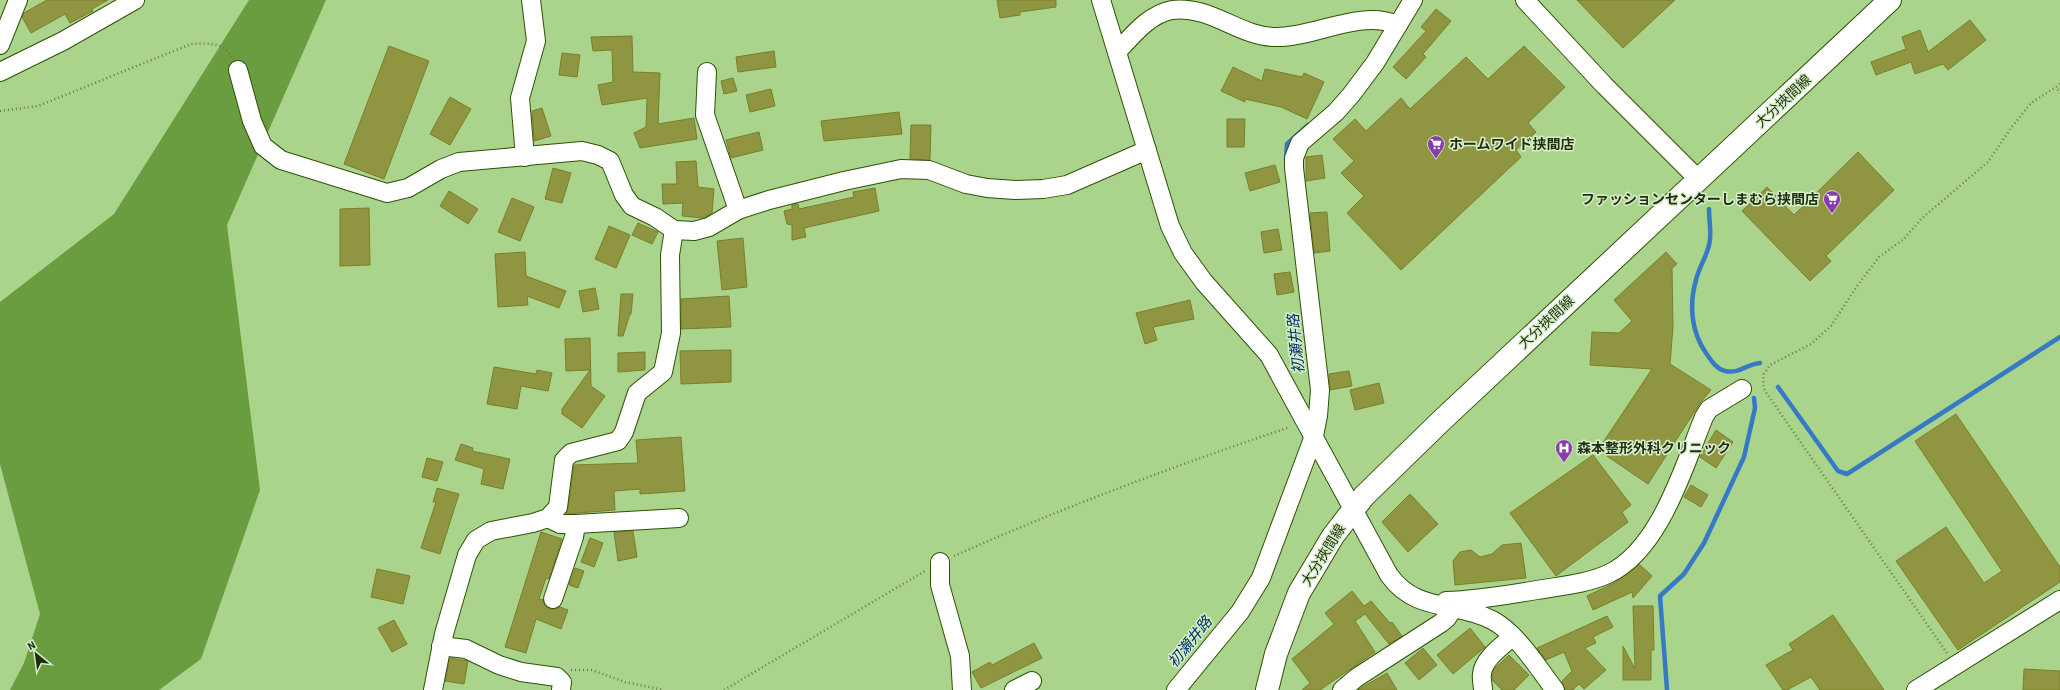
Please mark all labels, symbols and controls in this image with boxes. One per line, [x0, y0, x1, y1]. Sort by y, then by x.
street label: 大分挾間線 [1751, 71, 1816, 133]
supermarket icon: ホームワイド挟間店 [1426, 134, 1446, 159]
place label: ホームワイド挟間店 [1449, 135, 1575, 155]
supermarket icon: ファッションセンターしまむら挟間店 [1822, 189, 1842, 214]
place label: ファッションセンターしまむら挟間店 [1581, 190, 1819, 210]
street label: 大分挾間線 [1514, 292, 1579, 354]
water label: 初瀬井路 [1283, 311, 1310, 375]
hospital icon: 森本整形外科クリニック [1554, 438, 1574, 463]
place label: 森本整形外科クリニック [1577, 439, 1731, 459]
street label: 大分挾間線 [1297, 521, 1351, 591]
water label: 初瀬井路 [1163, 611, 1219, 672]
north arrow [16, 634, 56, 674]
text: N [25, 637, 38, 654]

